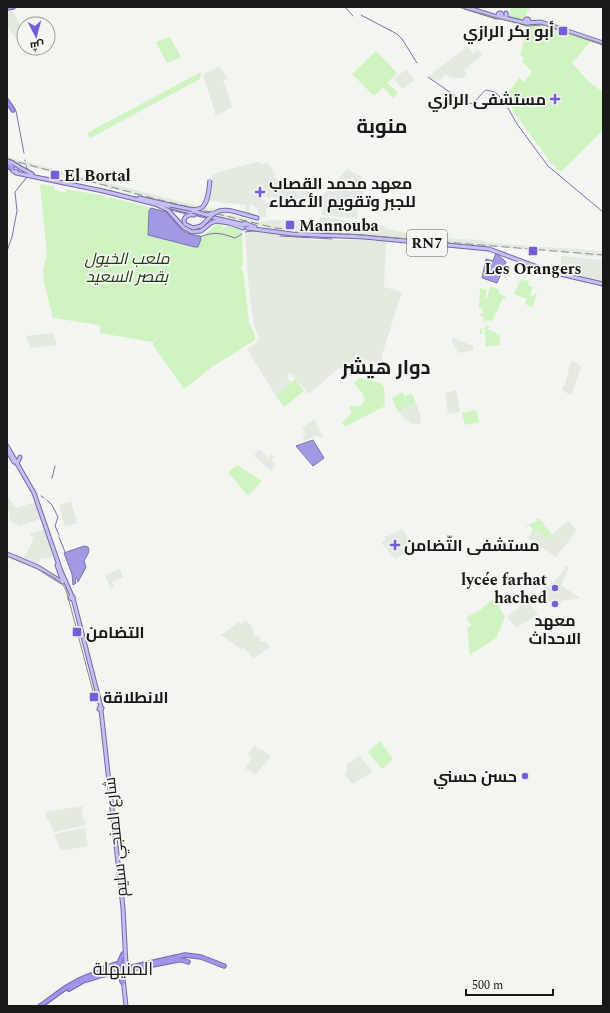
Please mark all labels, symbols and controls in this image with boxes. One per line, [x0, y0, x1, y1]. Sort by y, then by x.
north arrow [16, 16, 56, 56]
place label: أبو بكر الرازي [463, 20, 554, 44]
marker: أبو بكر الرازي [557, 25, 569, 37]
text: ش [29, 36, 45, 55]
place label: مستشفى الرازي [428, 88, 546, 112]
marker: مستشفى الرازي [549, 93, 561, 105]
district label: منوبة [356, 112, 408, 142]
place label: El Bortal [64, 164, 131, 188]
marker: El Bortal [49, 169, 61, 181]
place label: معهد محمد القصاب للجبر وتقويم الأعضاء [269, 172, 416, 214]
marker: معهد محمد القصاب للجبر وتقويم الأعضاء [254, 186, 266, 198]
place label: Mannouba [299, 214, 379, 238]
marker: Mannouba [284, 219, 296, 231]
road number: RN7 [407, 230, 447, 256]
marker: Les Orangers [527, 245, 539, 257]
park label: ملعب الخيول بقصر السعيد [84, 247, 170, 289]
place label: Les Orangers [484, 257, 582, 281]
district label: دوار هيشر [340, 353, 431, 383]
place label: مستشفى التّضامن [404, 534, 540, 558]
marker: مستشفى التّضامن [389, 539, 401, 551]
place label: lycée farhat hached [461, 568, 547, 610]
marker: lycée farhat hached [550, 583, 560, 593]
marker: معهد الاحداث [550, 599, 560, 609]
place label: معهد الاحداث [529, 609, 581, 651]
place label: التضامن [86, 621, 145, 645]
marker: التضامن [71, 626, 83, 638]
place label: الانطلاقة [103, 686, 168, 710]
marker: الانطلاقة [88, 691, 100, 703]
place label: حسن حسني [433, 765, 517, 789]
marker: حسن حسني [520, 771, 530, 781]
street label: شارع المنجي سليم [98, 776, 135, 898]
district label: المنيهلة [93, 956, 153, 983]
scale bar [466, 971, 553, 997]
text: 500 m [472, 976, 503, 995]

